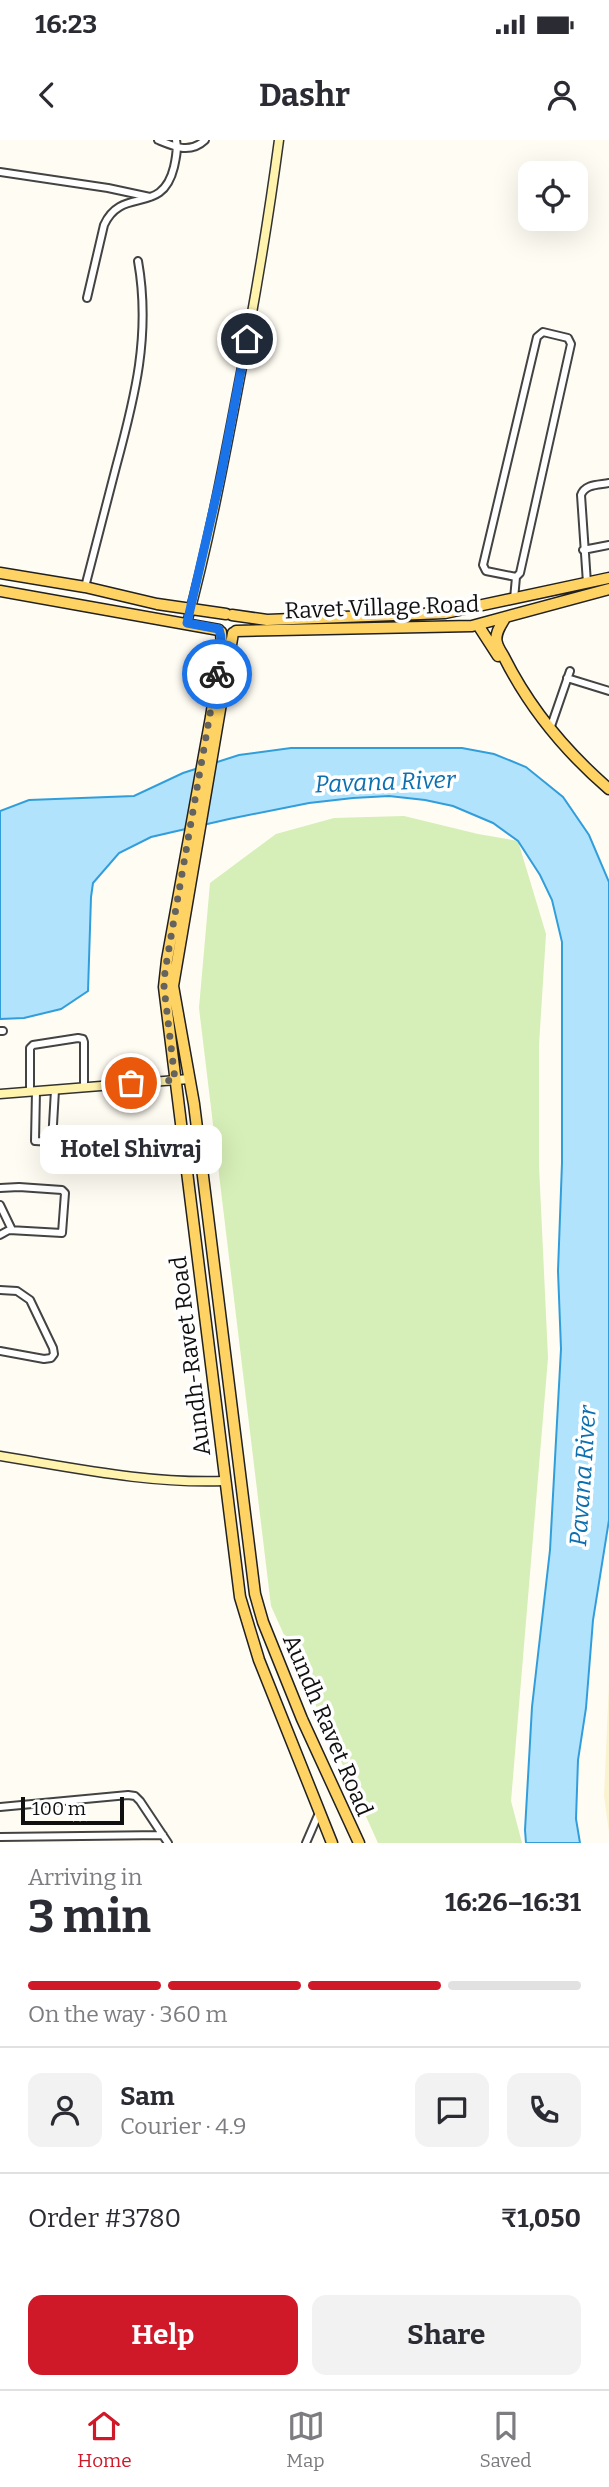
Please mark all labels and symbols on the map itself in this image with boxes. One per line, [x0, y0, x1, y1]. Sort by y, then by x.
pin [217, 309, 277, 369]
street label: Ravet Village Road [284, 590, 480, 624]
courier [182, 639, 252, 709]
water label: Pavana River [314, 766, 457, 798]
pin [101, 1053, 161, 1113]
callout: Hotel Shivraj [40, 1125, 222, 1174]
street label: Aundh-Ravet Road [164, 1254, 216, 1457]
water label: Pavana River [564, 1404, 602, 1547]
street label: Aundh Ravet Road [277, 1630, 379, 1821]
scale bar [21, 1794, 124, 1826]

